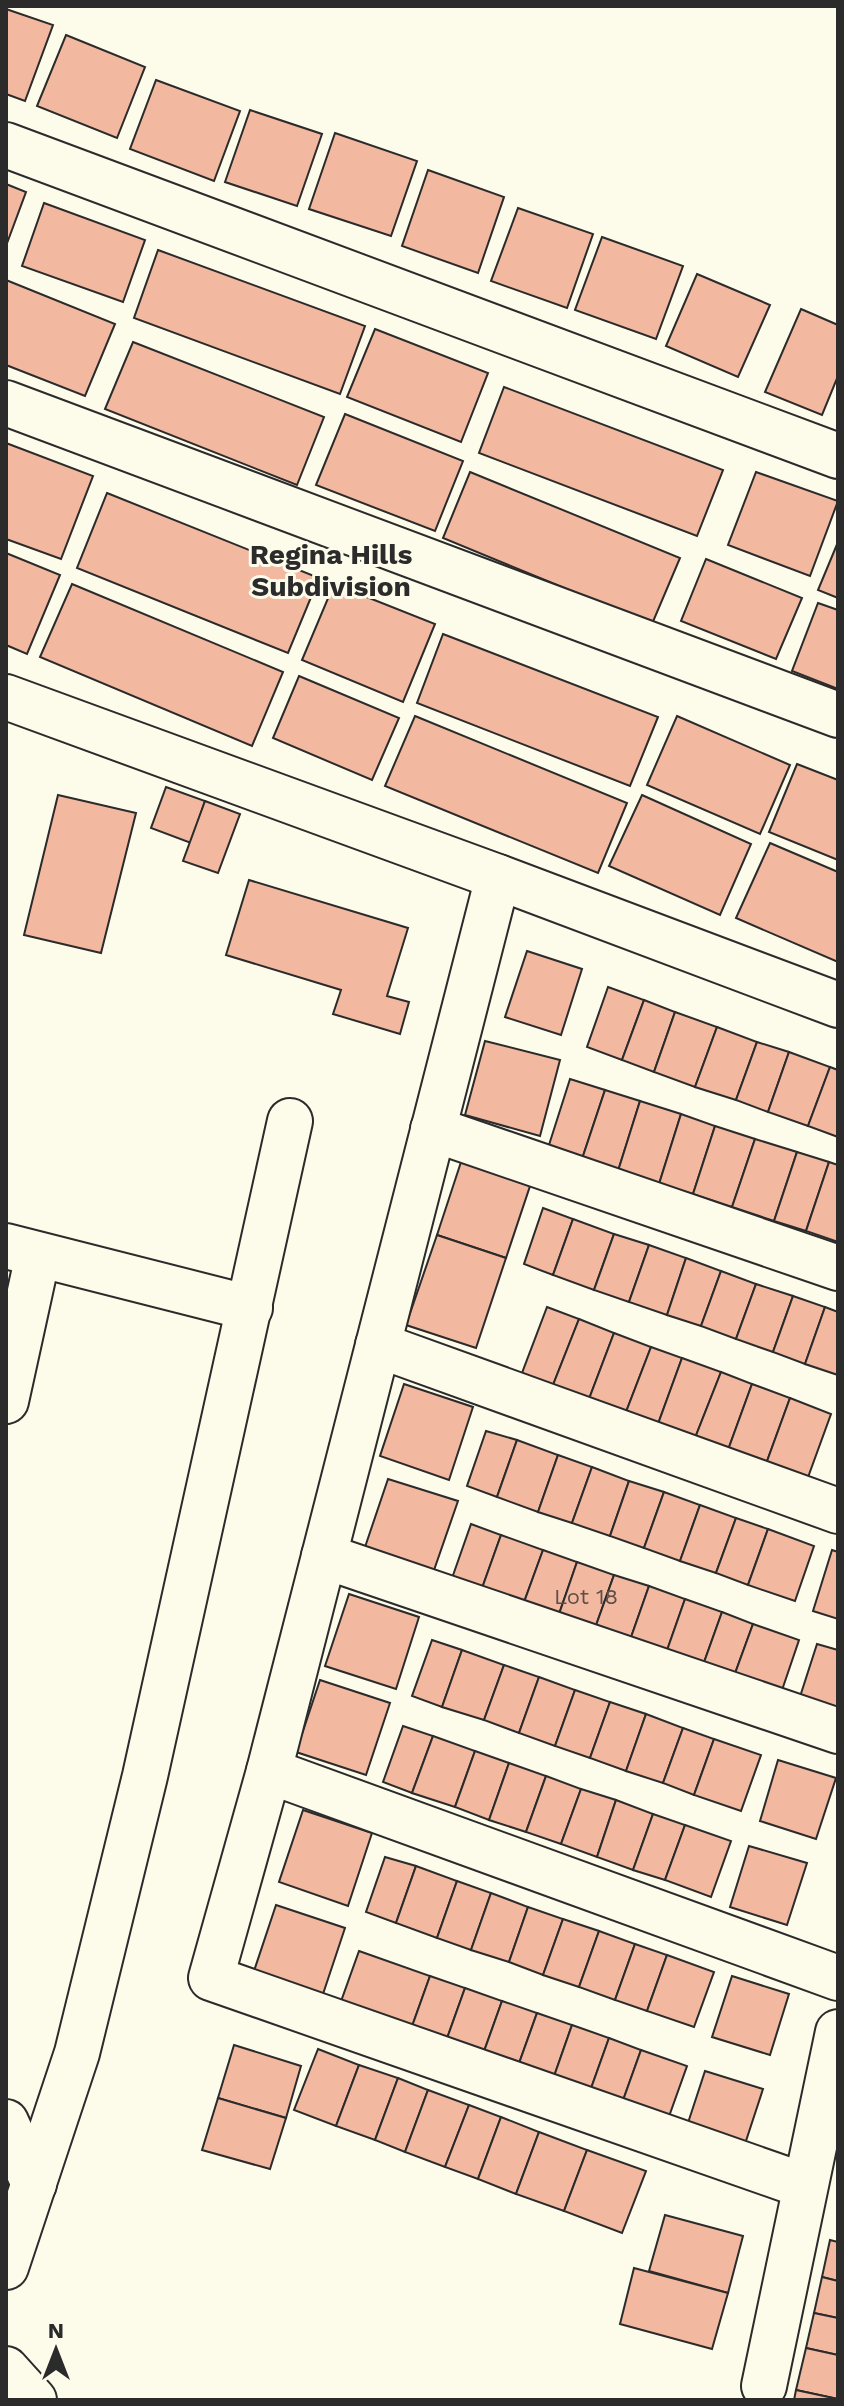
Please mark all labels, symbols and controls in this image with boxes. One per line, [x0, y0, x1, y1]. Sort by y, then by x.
district label: Regina Hills Subdivision [250, 538, 412, 603]
house number: Lot 18 [554, 1584, 618, 1609]
north arrow [16, 2310, 96, 2390]
text: N [48, 2318, 64, 2343]

